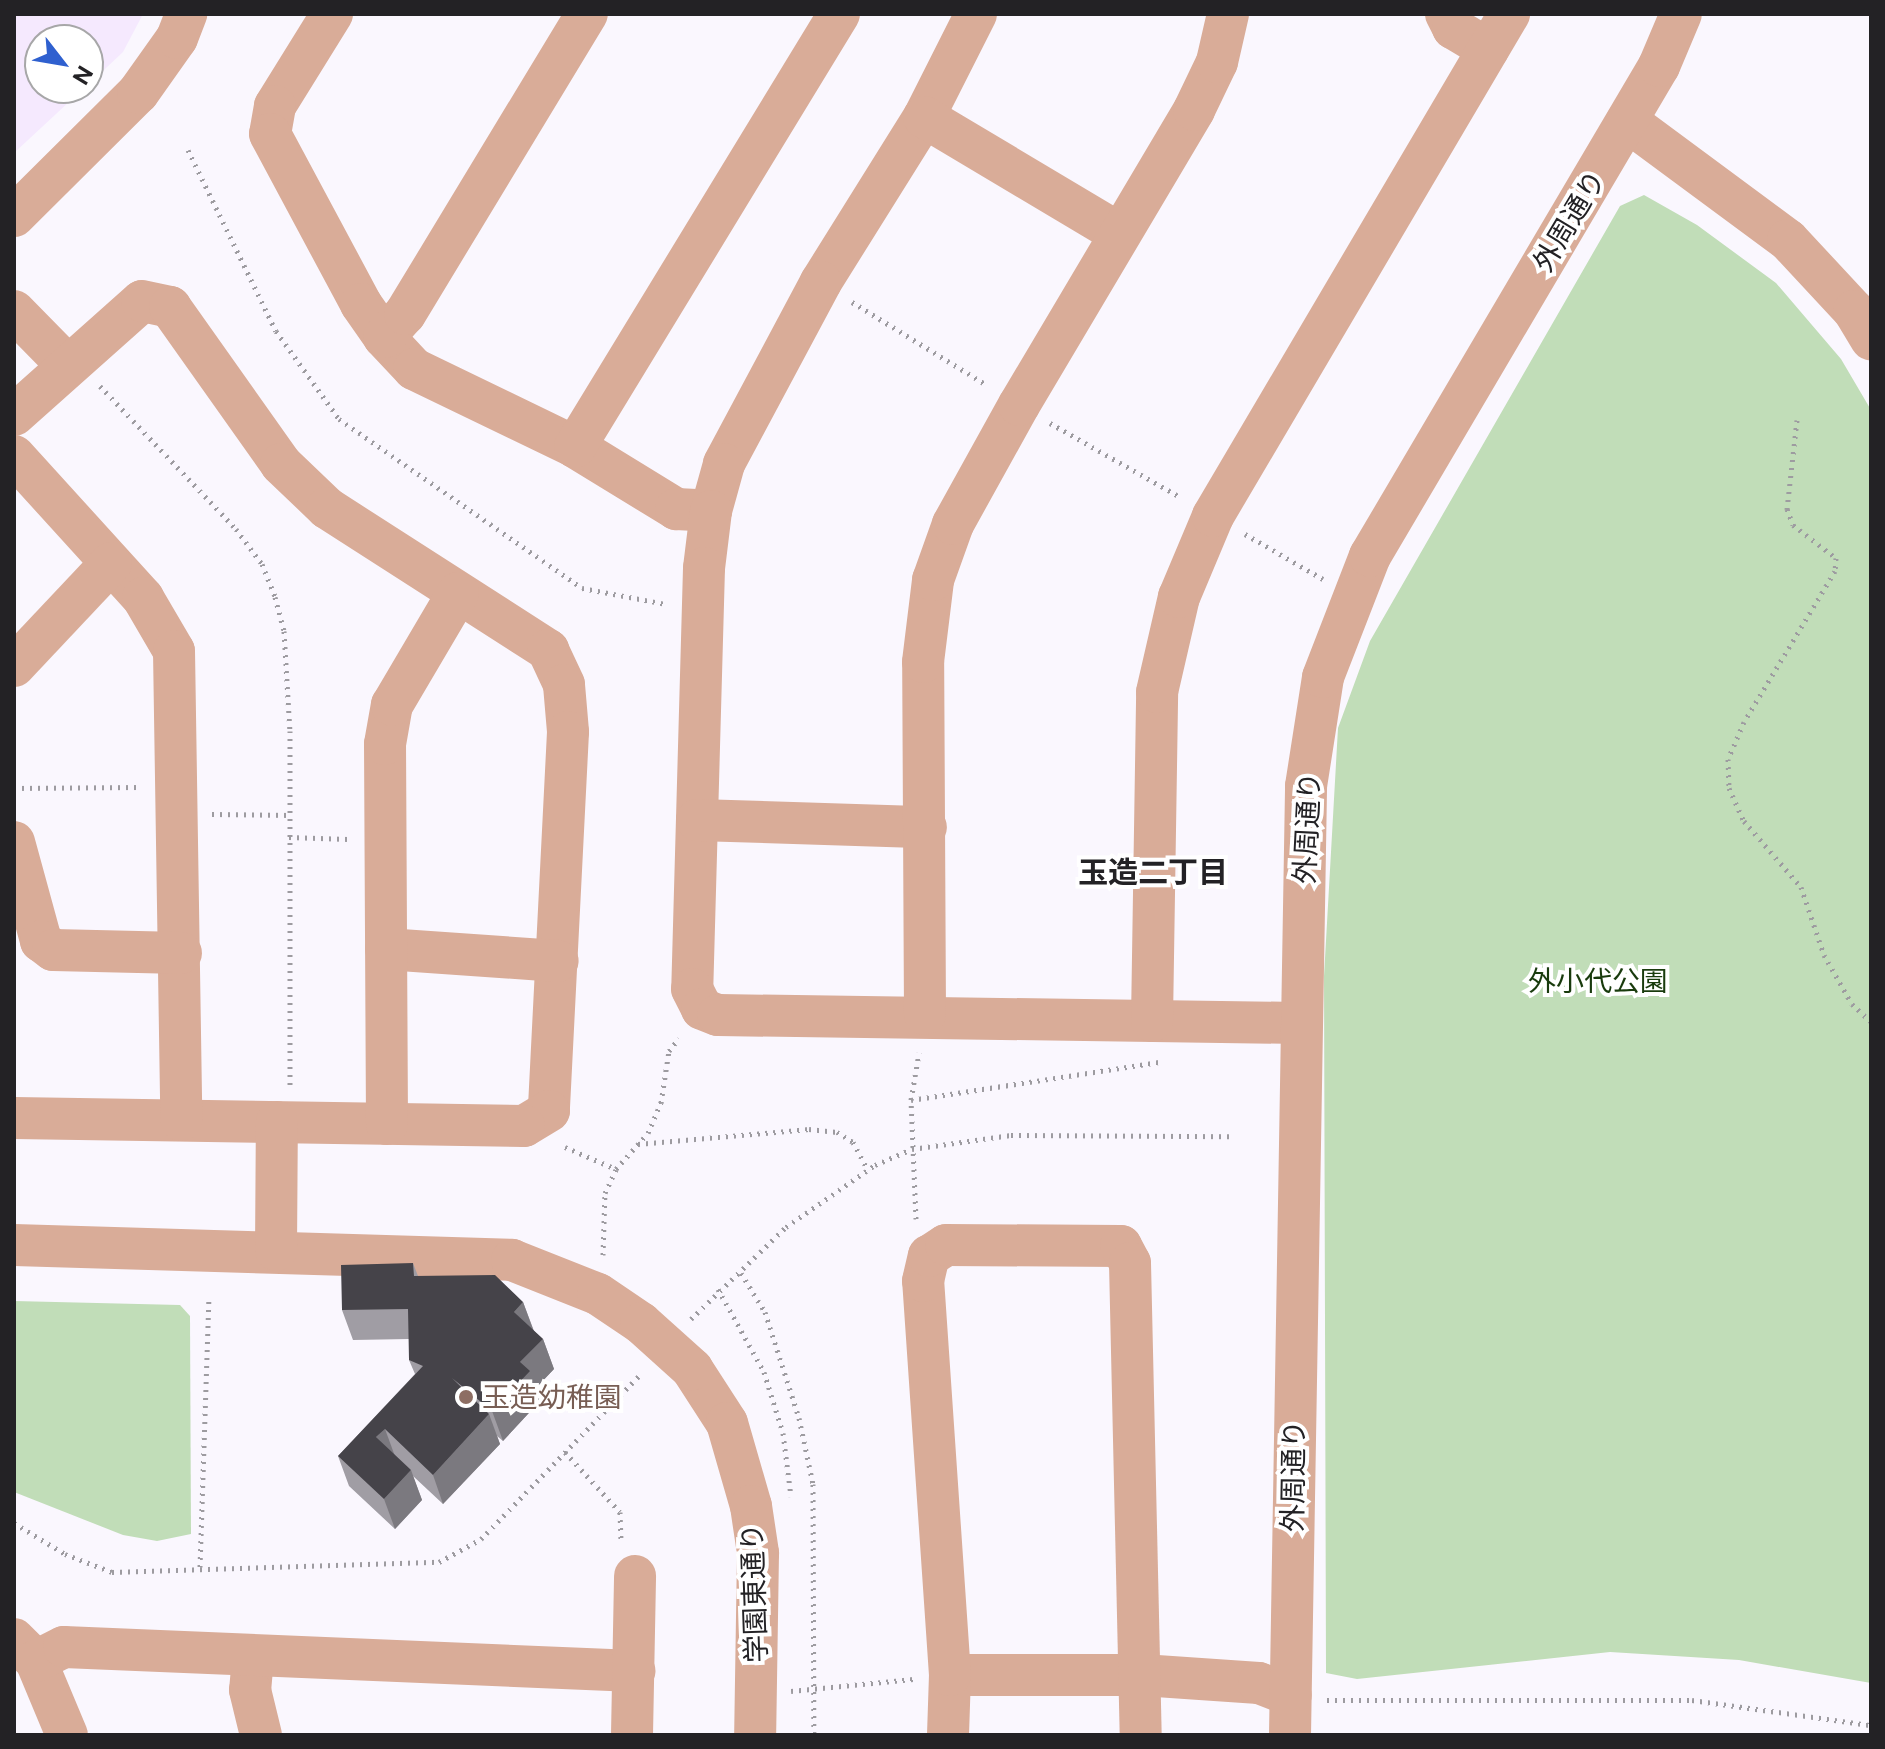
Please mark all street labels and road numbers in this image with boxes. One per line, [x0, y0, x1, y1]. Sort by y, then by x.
street label: 外周通り [1526, 164, 1612, 278]
street label: 外周通り [1287, 771, 1327, 885]
street label: 外周通り [1275, 1420, 1311, 1532]
street label: 学園東通り [735, 1522, 773, 1664]

